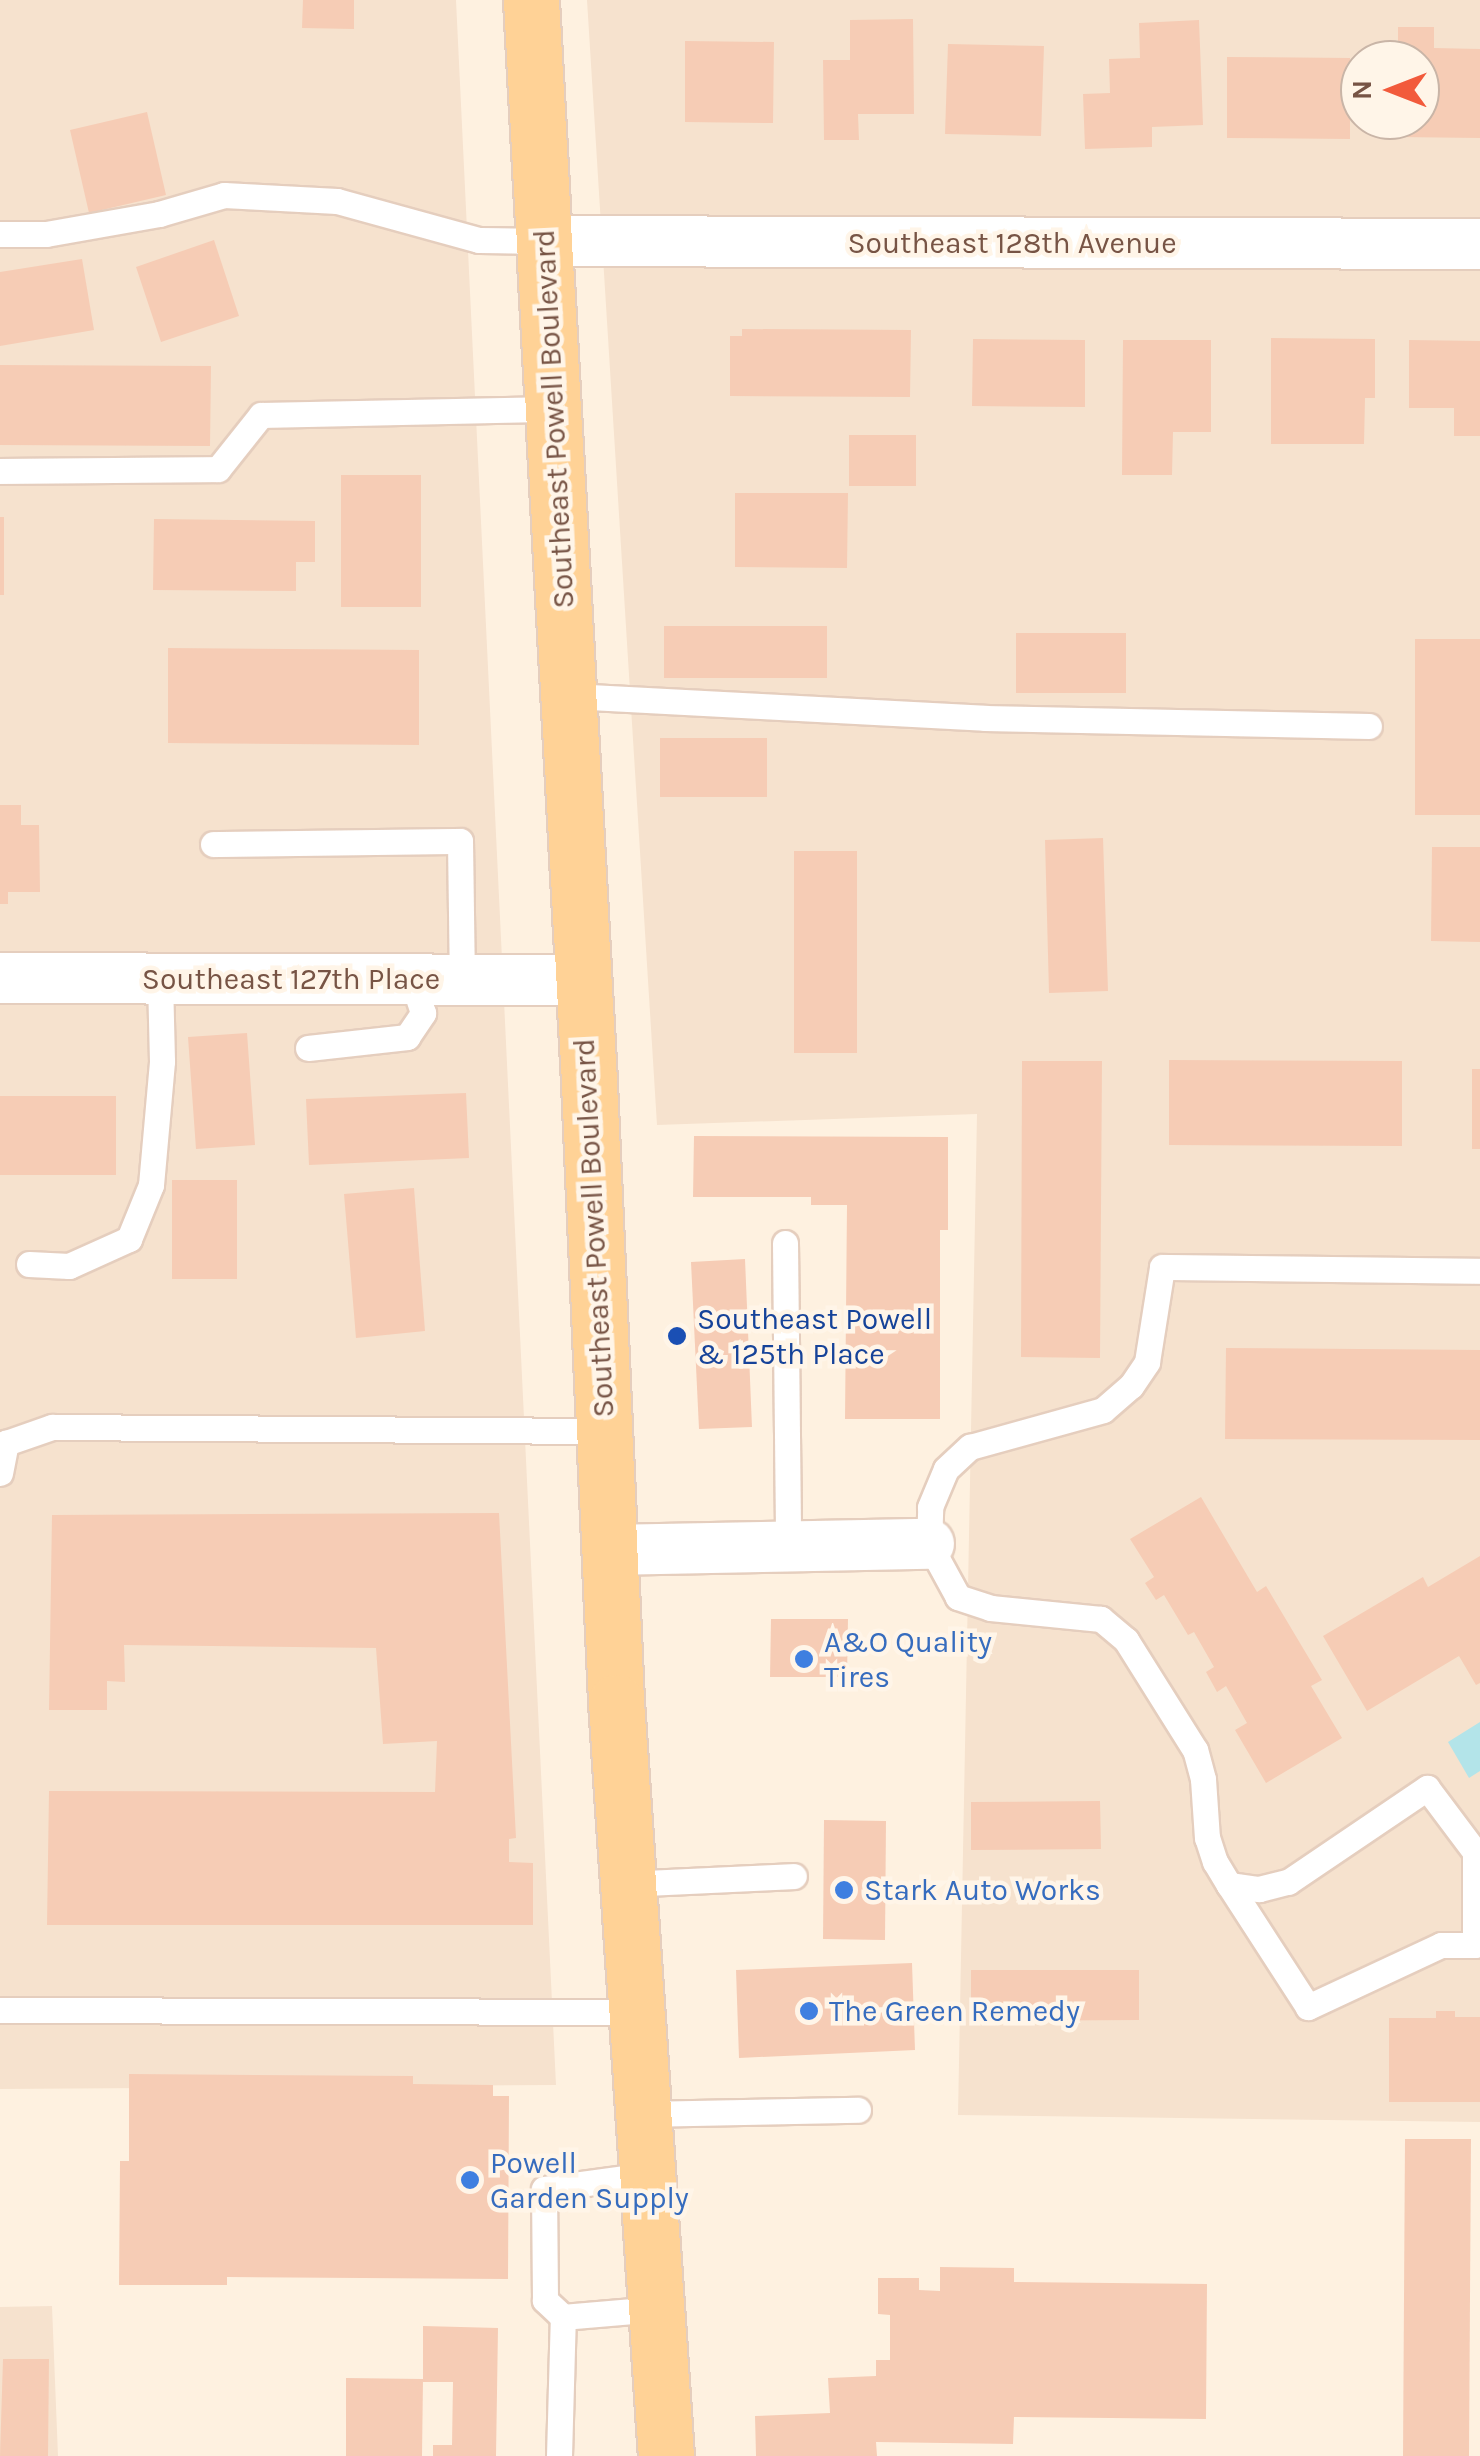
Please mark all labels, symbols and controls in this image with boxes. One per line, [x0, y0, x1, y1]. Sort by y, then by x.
north arrow [1340, 40, 1440, 140]
text: N [1345, 80, 1378, 100]
street label: Southeast 128th Avenue [847, 225, 1177, 261]
street label: Southeast Powell Boulevard [526, 229, 582, 609]
street label: Southeast 127th Place [142, 961, 440, 997]
street label: Southeast Powell Boulevard [566, 1038, 622, 1418]
place label: Southeast Powell & 125th Place [697, 1301, 932, 1372]
marker: Southeast Powell & 125th Place [666, 1325, 688, 1347]
place label: A&O Quality Tires [824, 1624, 992, 1694]
marker: A&O Quality Tires [793, 1648, 815, 1670]
place label: Stark Auto Works [864, 1872, 1101, 1908]
marker: Stark Auto Works [833, 1879, 855, 1901]
place label: The Green Remedy [829, 1993, 1080, 2029]
marker: The Green Remedy [798, 2000, 820, 2022]
place label: Powell Garden Supply [490, 2145, 689, 2216]
marker: Powell Garden Supply [459, 2169, 481, 2191]

